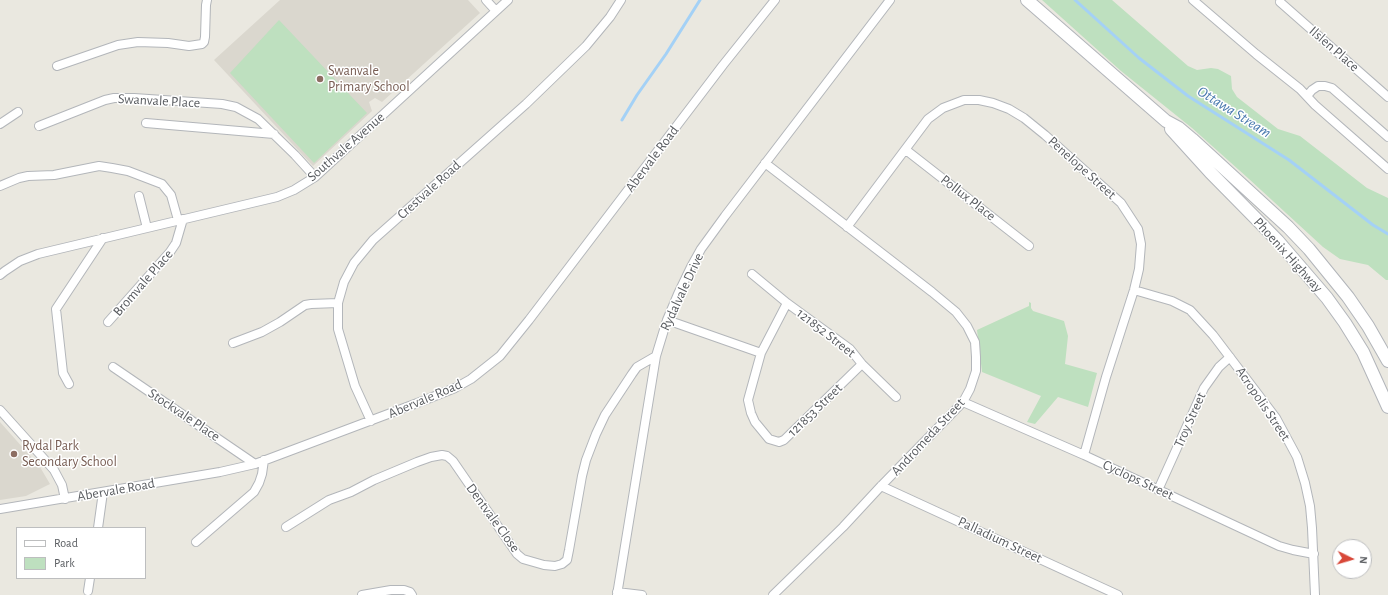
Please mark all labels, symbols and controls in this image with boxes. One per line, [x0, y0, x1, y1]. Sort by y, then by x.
street label: Ilslen Place [1306, 23, 1362, 75]
place label: Swanvale Primary School [328, 63, 410, 96]
marker: Swanvale Primary School [315, 74, 325, 84]
water label: Ottawa Stream [1194, 82, 1274, 142]
street label: Swanvale Place [117, 90, 201, 112]
street label: Southvale Avenue [304, 109, 388, 185]
street label: Abervale Road [622, 123, 682, 195]
street label: Penelope Street [1044, 133, 1120, 203]
street label: Crestvale Road [394, 157, 464, 223]
street label: Pollux Place [937, 171, 999, 225]
street label: Phoenix Highway [1250, 214, 1326, 296]
street label: Bromvale Place [109, 246, 177, 320]
street label: Rydalvale Drive [657, 250, 707, 334]
street label: 121852 Street [793, 305, 859, 361]
street label: Acropolis Street [1232, 364, 1294, 444]
street label: Abervale Road [386, 376, 464, 422]
street label: 121853 Street [784, 380, 846, 440]
street label: Stockvale Place [145, 385, 223, 445]
street label: Troy Street [1170, 390, 1210, 450]
street label: Andromeda Street [888, 395, 968, 479]
place label: Rydal Park Secondary School [22, 438, 117, 470]
marker: Rydal Park Secondary School [9, 449, 19, 459]
street label: Cyclops Street [1100, 456, 1176, 504]
street label: Abervale Road [76, 475, 156, 505]
street label: Dentvale Close [462, 480, 524, 556]
street label: Palladium Street [955, 513, 1045, 567]
legend [16, 527, 146, 579]
text: Road [54, 537, 78, 549]
north arrow [1332, 539, 1372, 579]
text: N [1358, 556, 1369, 564]
text: Park [54, 557, 75, 569]

